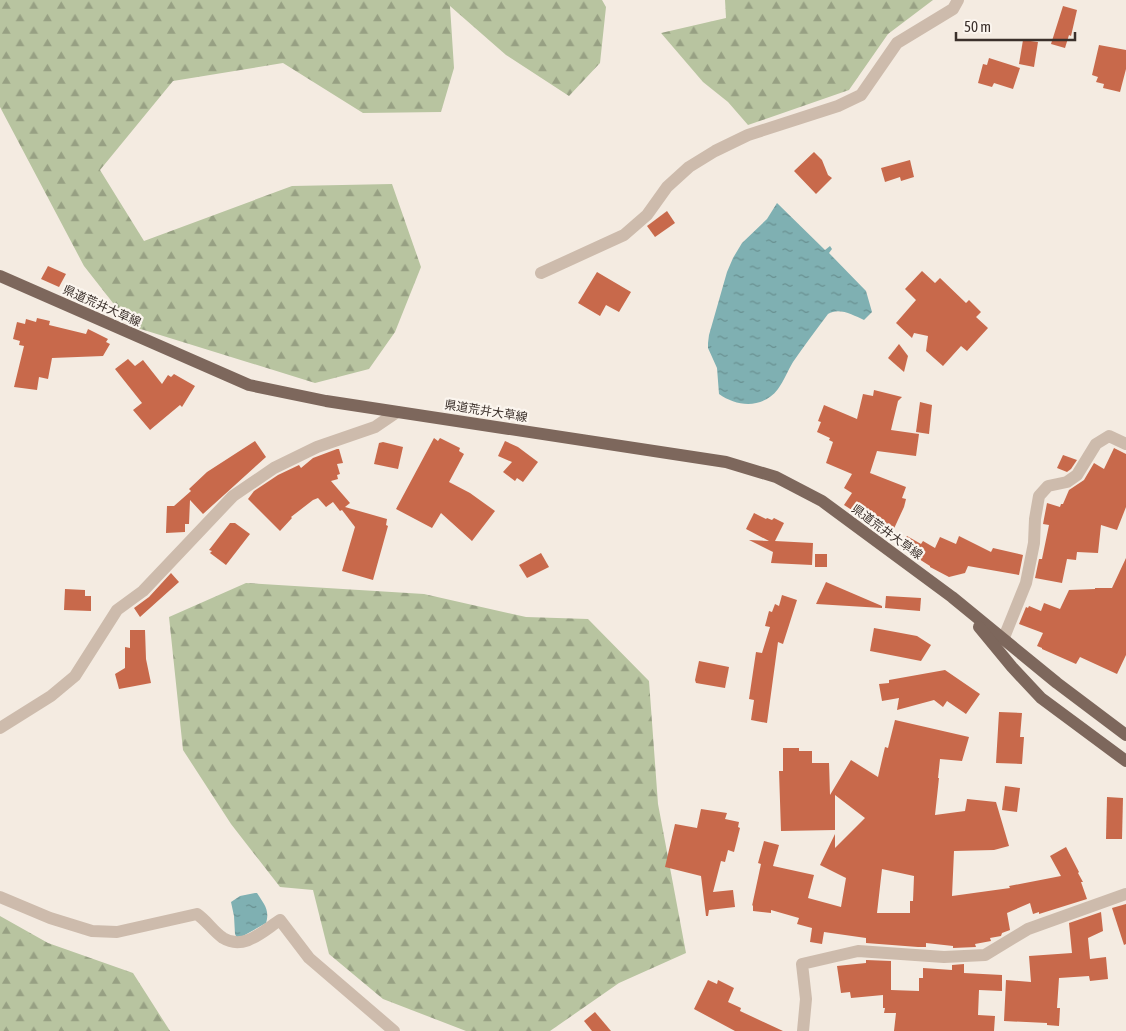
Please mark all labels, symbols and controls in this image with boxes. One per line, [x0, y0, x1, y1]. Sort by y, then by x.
scale bar [956, 10, 1075, 42]
text: 50 m [964, 18, 991, 35]
street label: 県道荒井大草線 [61, 283, 143, 329]
street label: 県道荒井大草線 [443, 398, 529, 424]
street label: 県道荒井大草線 [849, 502, 925, 562]

